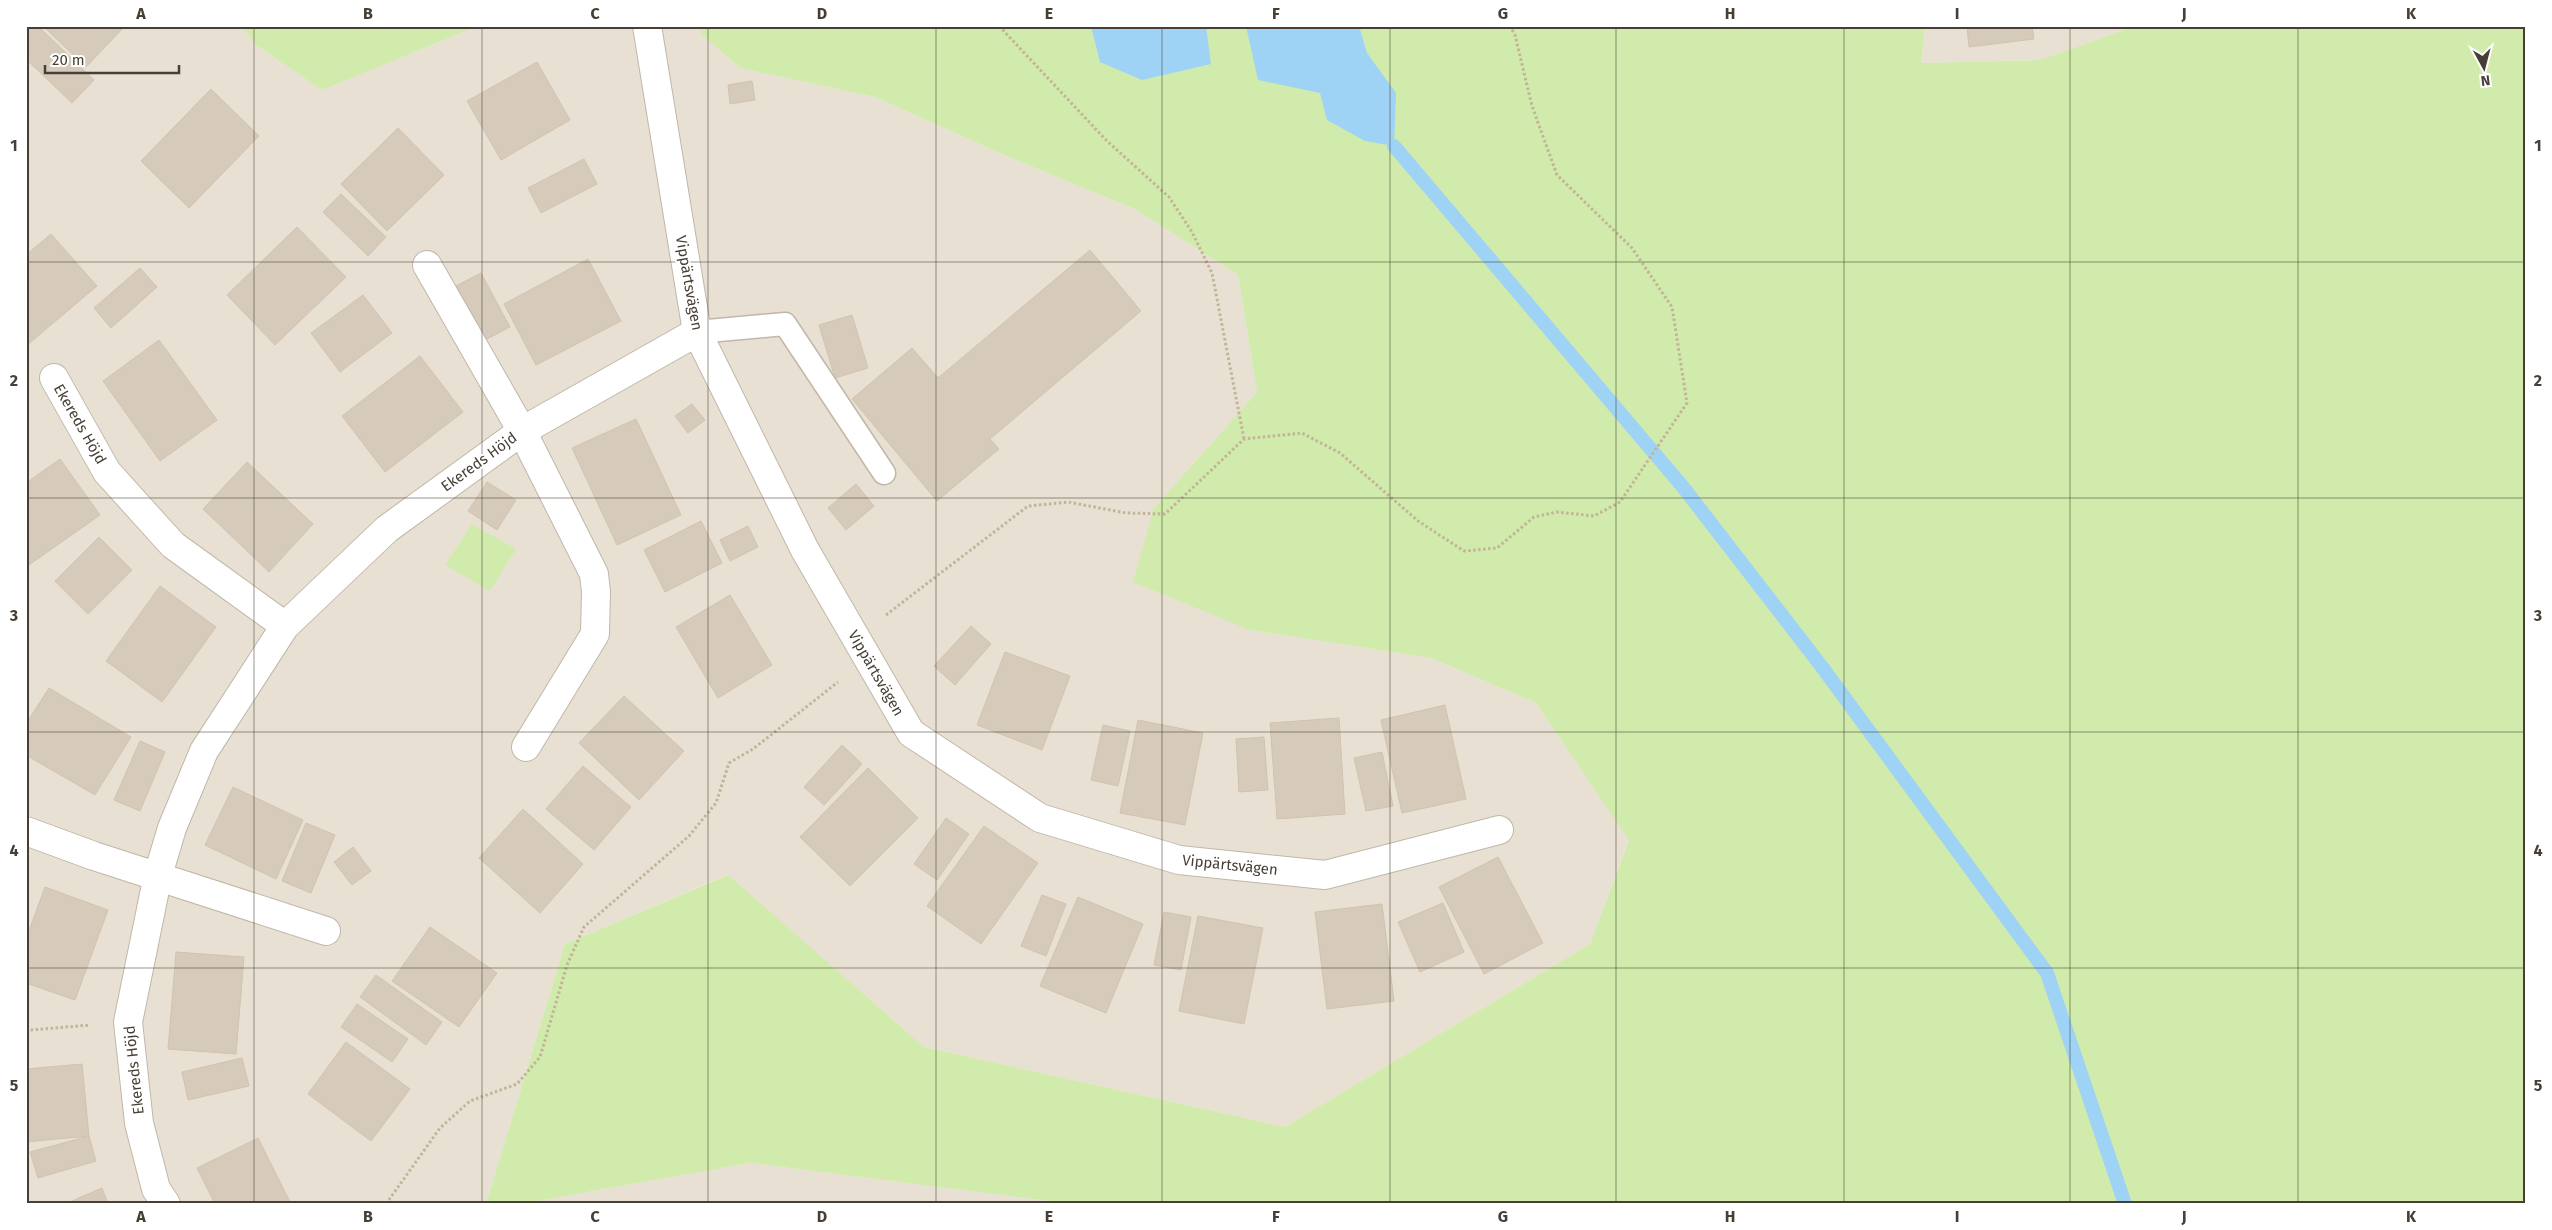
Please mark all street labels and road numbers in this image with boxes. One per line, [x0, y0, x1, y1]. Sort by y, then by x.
street label: Vippärtsvägen [672, 234, 706, 332]
street label: Ekereds Höjd [50, 381, 110, 467]
street label: Ekereds Höjd [438, 428, 520, 496]
street label: Vippärtsvägen [844, 627, 908, 719]
street label: Vippärtsvägen [1181, 851, 1279, 879]
street label: Ekereds Höjd [120, 1025, 148, 1115]

